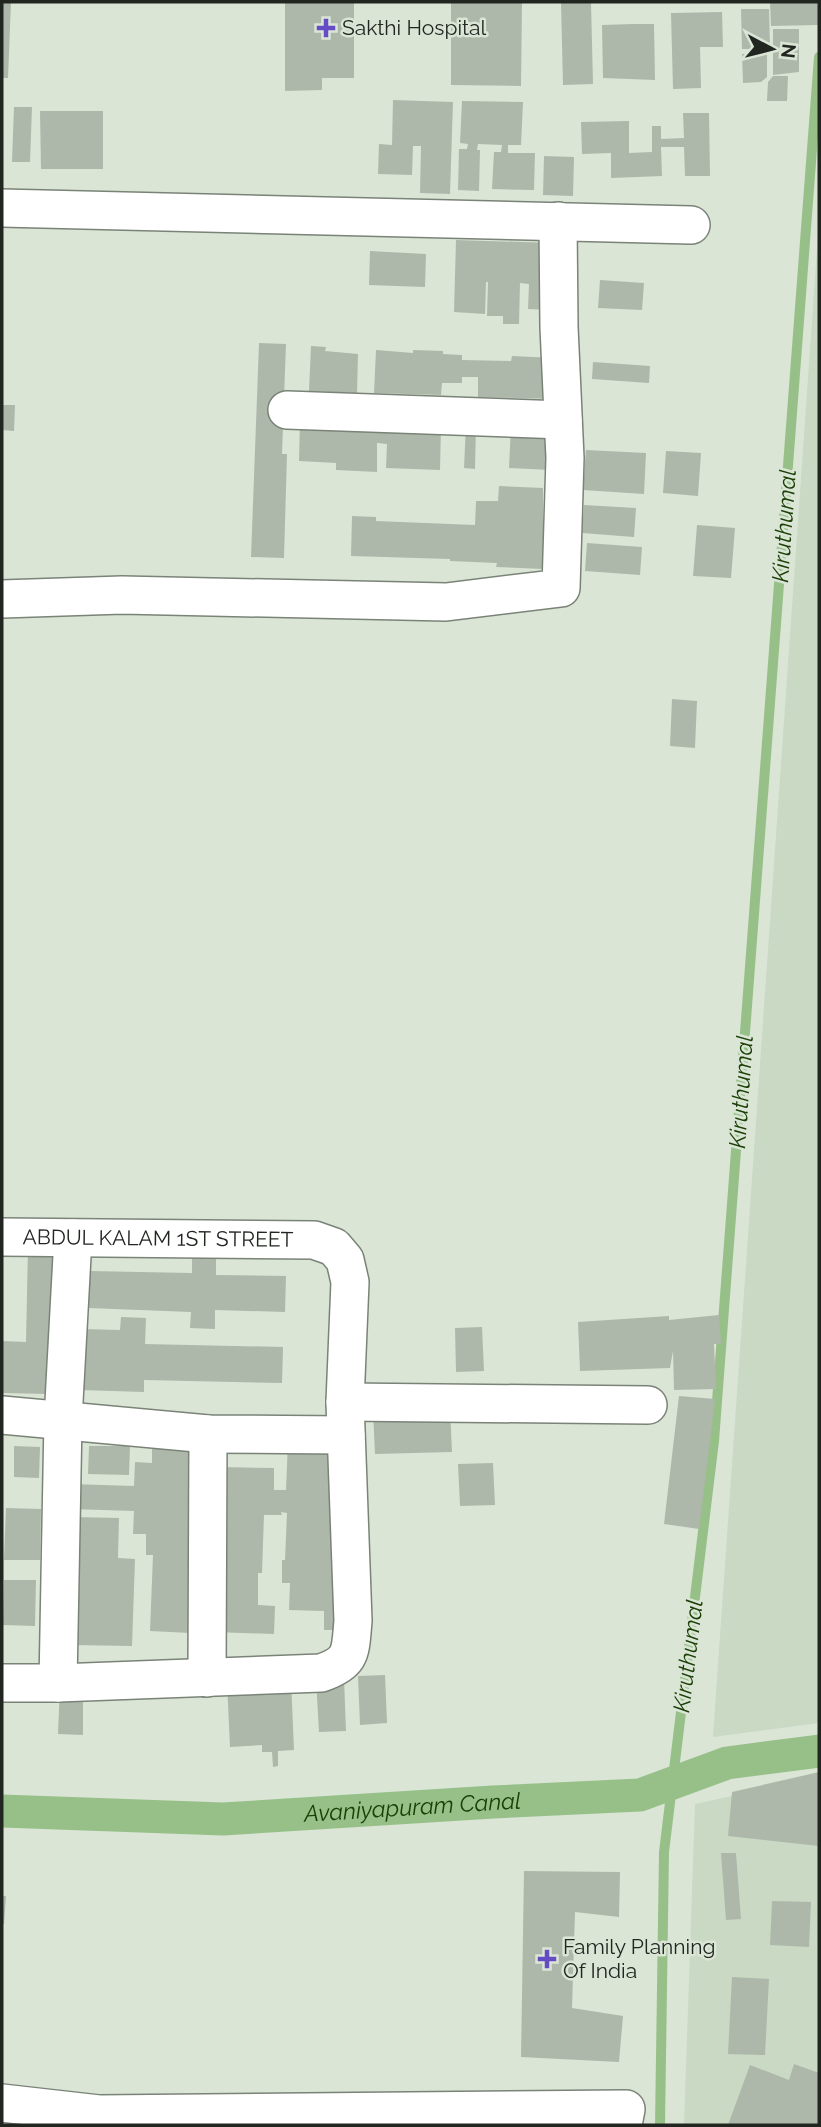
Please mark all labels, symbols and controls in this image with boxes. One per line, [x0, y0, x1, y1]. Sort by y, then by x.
north arrow [737, 14, 807, 84]
place label: Sakthi Hospital [342, 15, 487, 40]
marker: Sakthi Hospital [316, 18, 336, 38]
text: N [777, 43, 801, 60]
water label: Kiruthumal [766, 469, 801, 583]
water label: Kiruthumal [723, 1035, 758, 1149]
street label: ABDUL KALAM 1ST STREET [22, 1224, 294, 1252]
water label: Kiruthumal [667, 1598, 708, 1714]
water label: Avaniyapuram Canal [301, 1787, 522, 1827]
place label: Family Planning Of India [563, 1934, 715, 1983]
marker: Family Planning Of India [537, 1949, 557, 1969]

